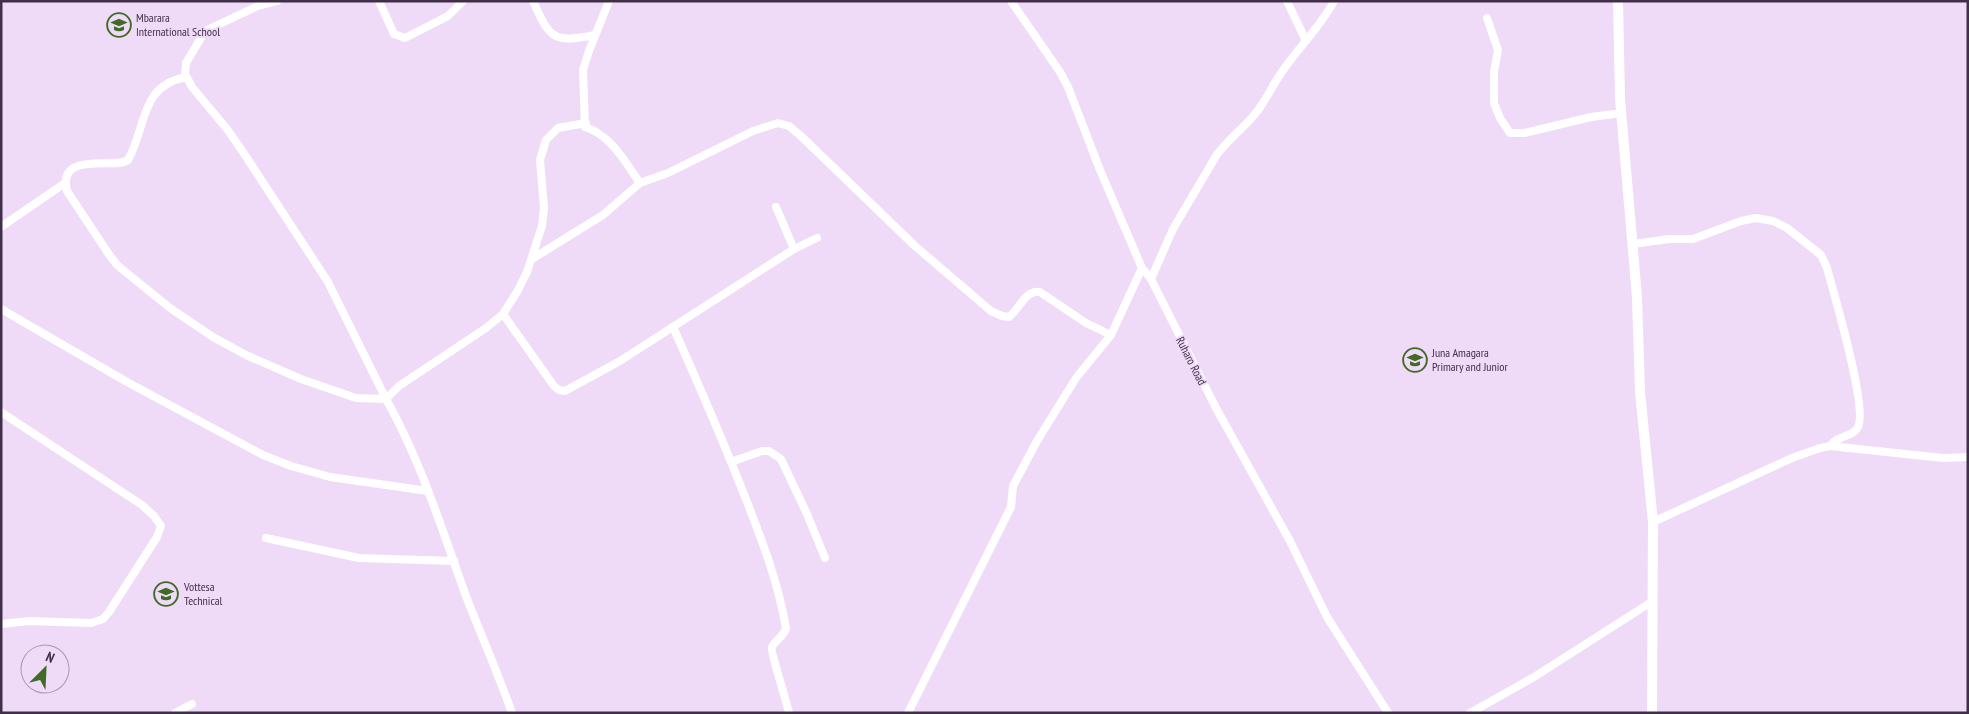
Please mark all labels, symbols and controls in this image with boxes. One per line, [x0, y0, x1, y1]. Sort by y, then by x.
place label: Mbarara International School [136, 10, 220, 39]
school or university icon: Mbarara International School [106, 12, 132, 38]
street label: Ruharo Road [1173, 334, 1210, 388]
place label: Juna Amagara Primary and Junior [1431, 345, 1509, 374]
school or university icon: Juna Amagara Primary and Junior [1402, 347, 1428, 373]
place label: Vottesa Technical [183, 579, 222, 608]
school or university icon: Vottesa Technical [153, 581, 179, 607]
north arrow [20, 644, 70, 694]
text: N [43, 647, 57, 667]

